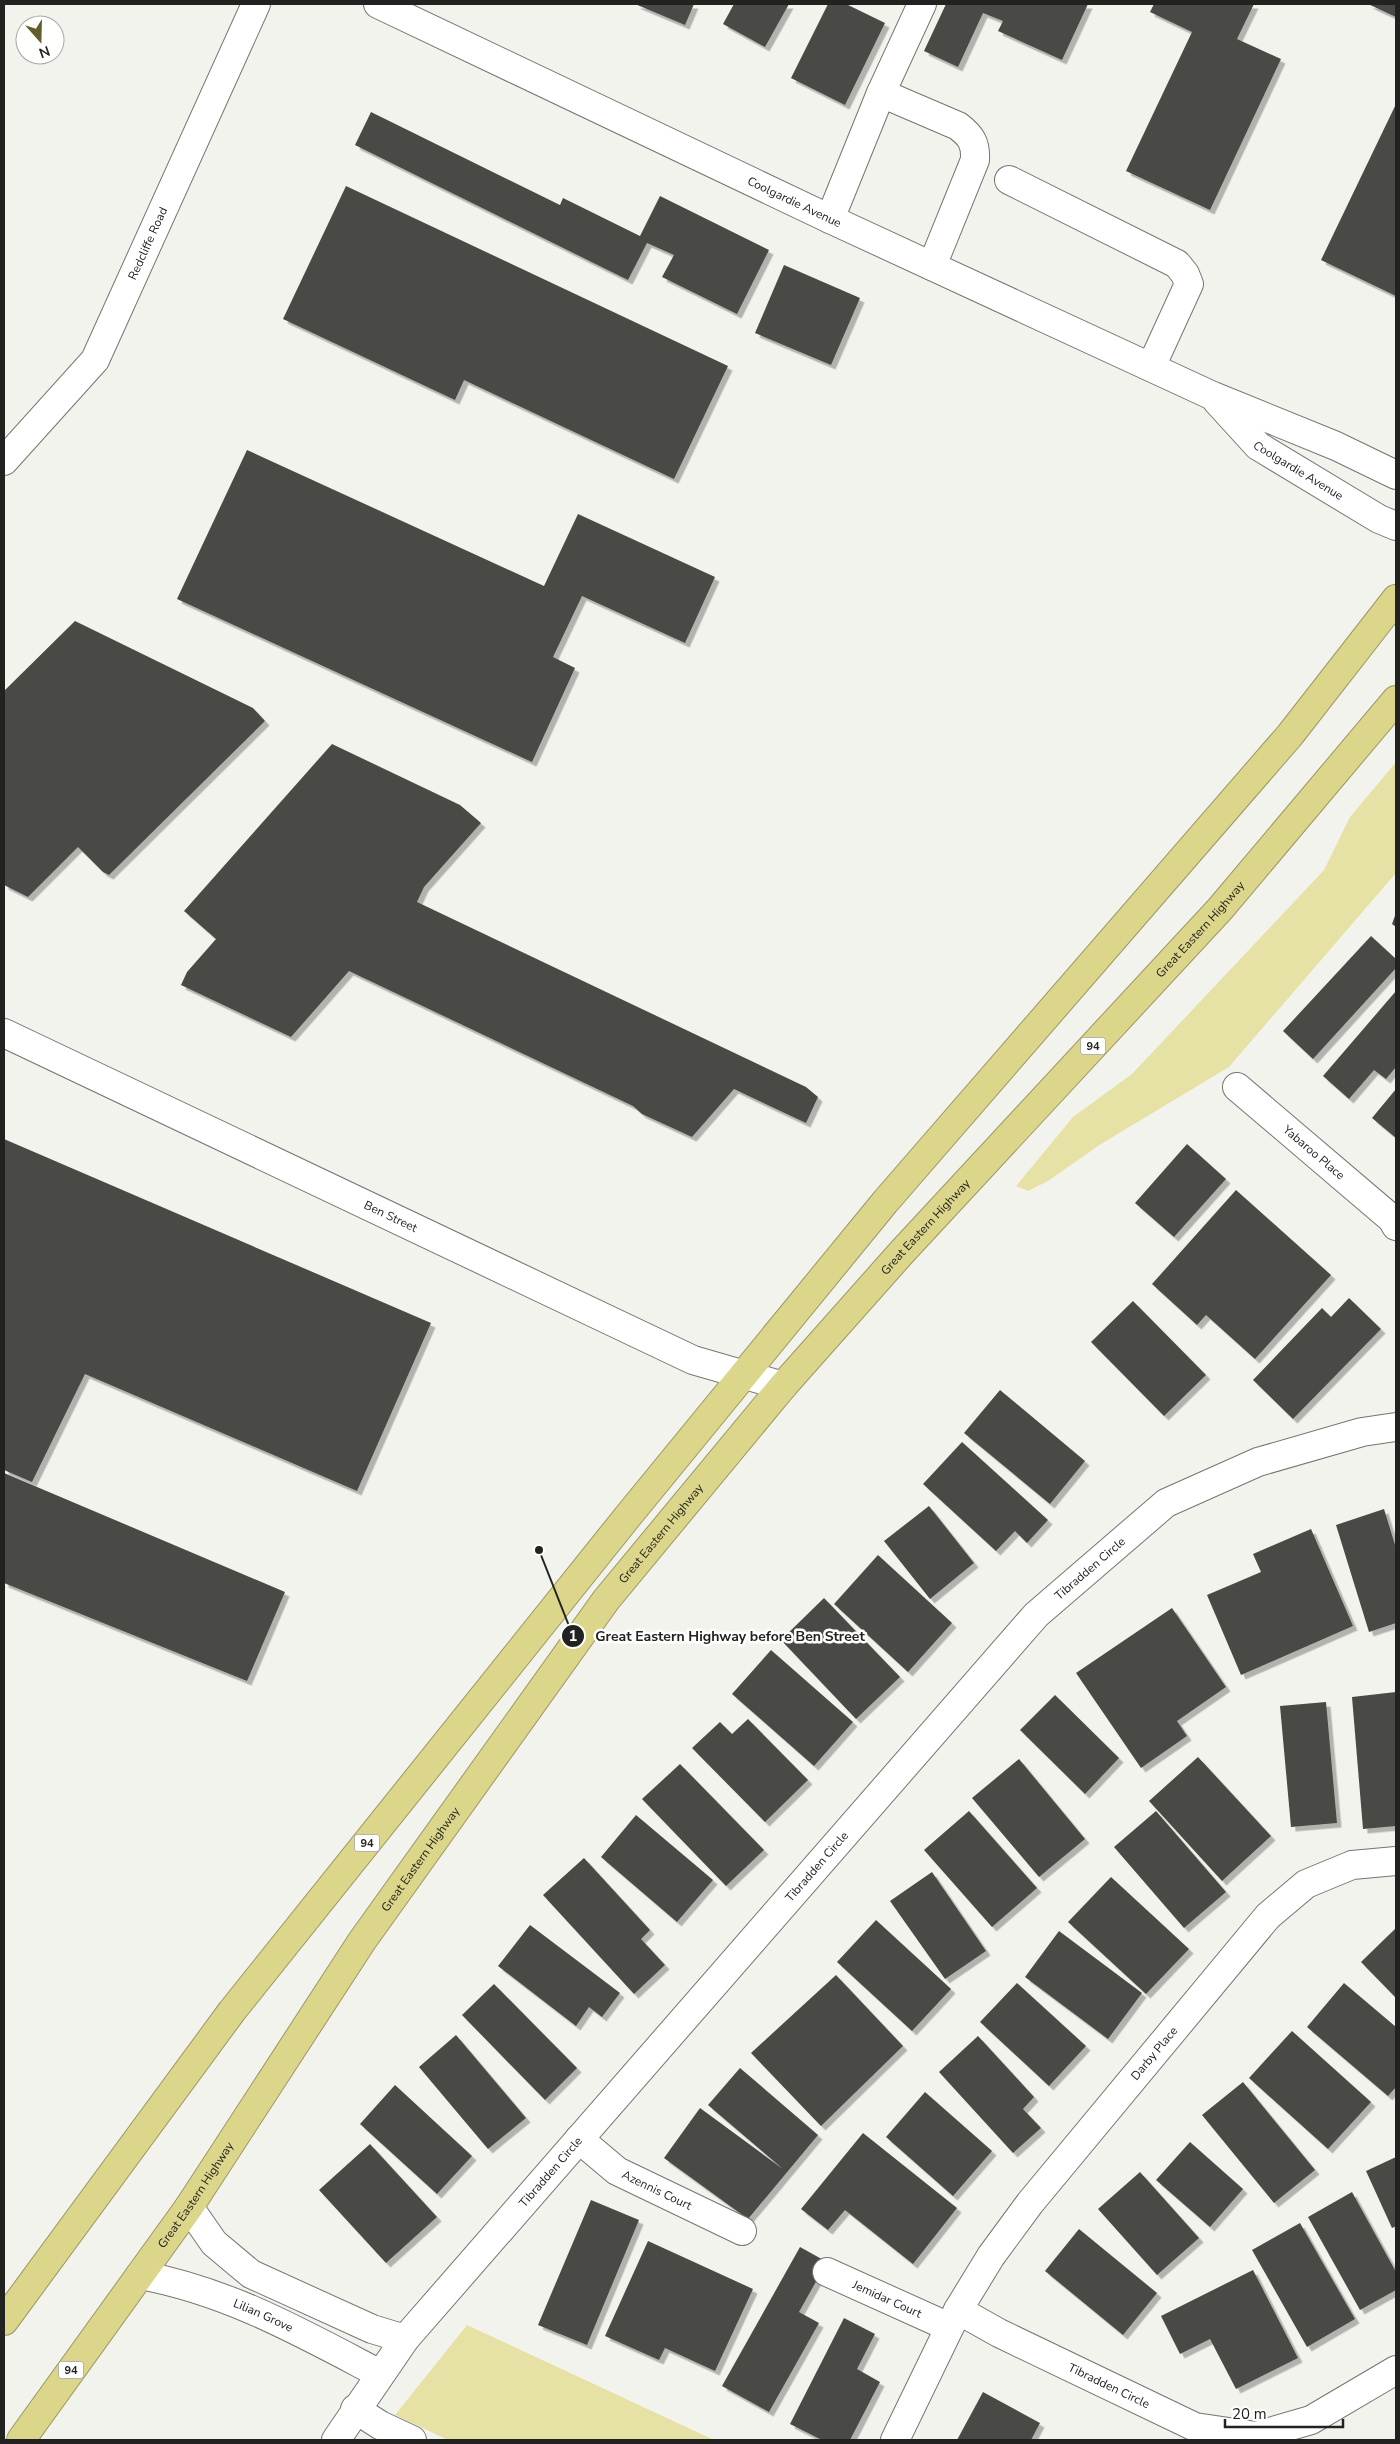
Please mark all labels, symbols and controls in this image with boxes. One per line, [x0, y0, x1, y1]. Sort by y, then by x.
north arrow [15, 15, 65, 65]
text: N [36, 41, 52, 62]
street label: Coolgardie Avenue [745, 173, 844, 231]
street label: Redcliffe Road [124, 204, 171, 282]
street label: Coolgardie Avenue [1249, 438, 1346, 504]
street label: Great Eastern Highway [1152, 877, 1249, 981]
road number: 94 [1080, 1038, 1106, 1054]
street label: Yabaroo Place [1279, 1121, 1348, 1183]
street label: Great Eastern Highway [877, 1175, 974, 1278]
street label: Ben Street [361, 1197, 421, 1236]
street label: Great Eastern Highway [615, 1480, 707, 1587]
street label: Tibradden Circle [1051, 1534, 1129, 1603]
callout: Great Eastern Highway before Ben Street [560, 1622, 875, 1651]
text: 1 [568, 1626, 578, 1646]
text: Great Eastern Highway before Ben Street [595, 1627, 865, 1646]
street label: Great Eastern Highway [378, 1803, 464, 1915]
street label: Tibradden Circle [782, 1828, 852, 1905]
road number: 94 [354, 1835, 380, 1852]
street label: Darby Place [1127, 2023, 1181, 2083]
street label: Tibradden Circle [516, 2133, 586, 2211]
street label: Great Eastern Highway [154, 2138, 238, 2251]
street label: Azennis Court [619, 2167, 695, 2214]
street label: Jemidar Court [849, 2276, 925, 2322]
street label: Lilian Grove [231, 2295, 296, 2336]
street label: Tibradden Circle [1066, 2359, 1152, 2412]
road number: 94 [58, 2362, 84, 2378]
scale bar [1225, 2396, 1342, 2428]
text: 20 m [1232, 2404, 1267, 2424]

